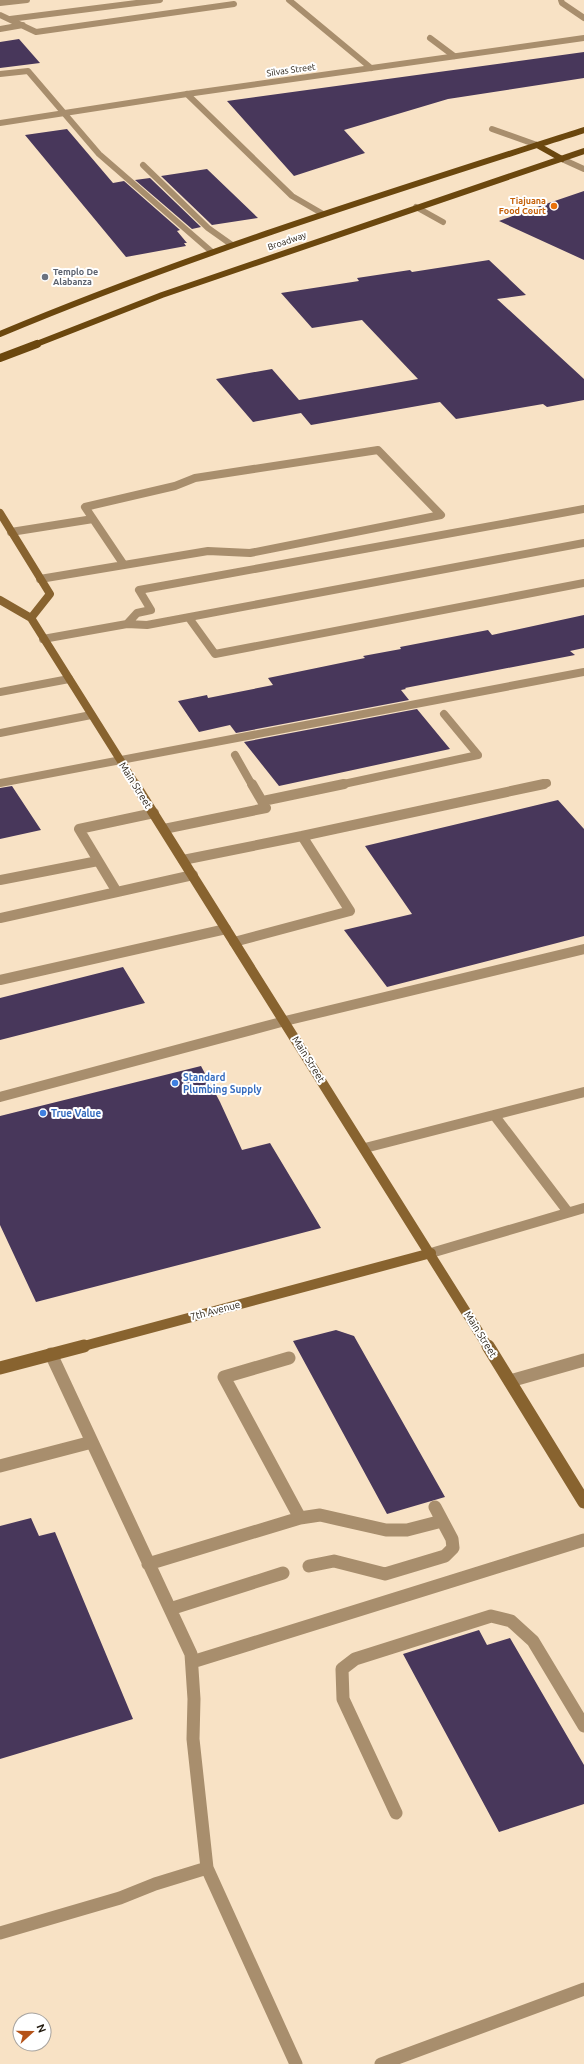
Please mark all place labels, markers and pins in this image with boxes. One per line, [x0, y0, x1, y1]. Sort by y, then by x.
place label: Tiajuana Food Court [499, 196, 546, 216]
marker: Tiajuana Food Court [549, 201, 559, 211]
place label: Templo De Alabanza [53, 267, 98, 287]
marker: Templo De Alabanza [40, 272, 50, 282]
place label: Standard Plumbing Supply [183, 1072, 262, 1095]
marker: Standard Plumbing Supply [170, 1078, 180, 1088]
marker: True Value [38, 1108, 48, 1118]
place label: True Value [51, 1108, 101, 1119]

